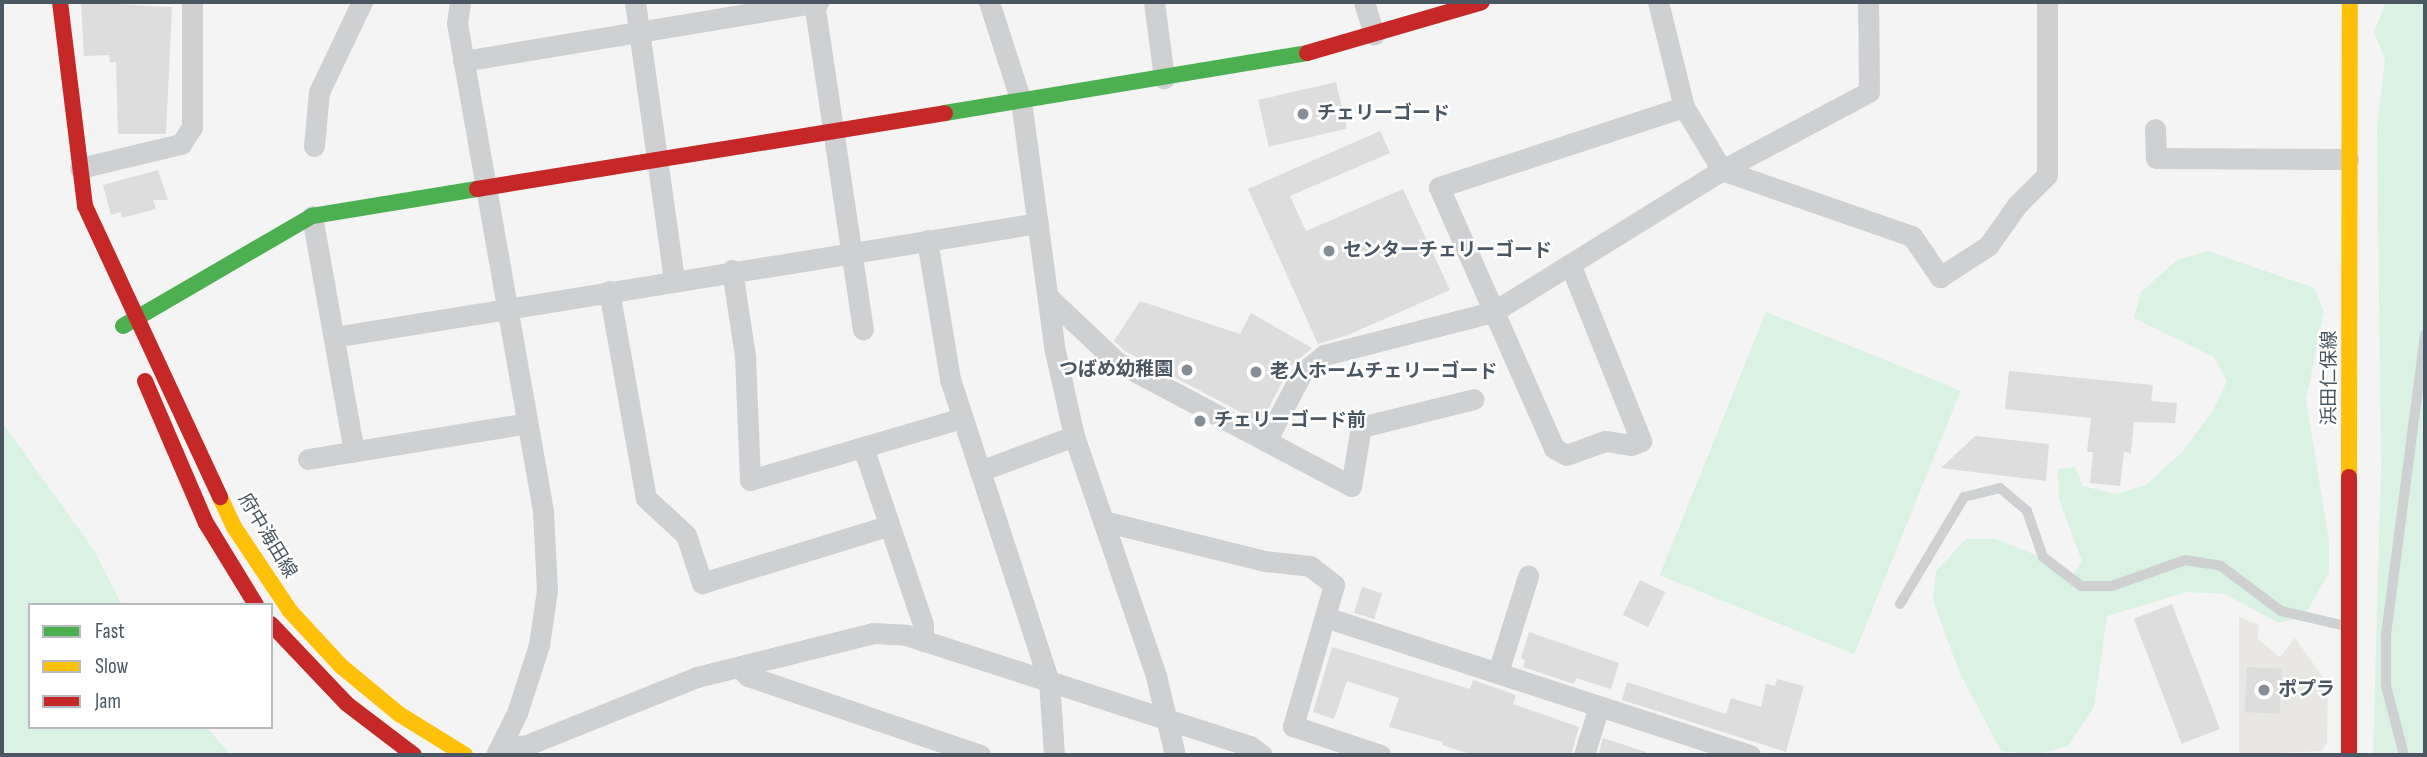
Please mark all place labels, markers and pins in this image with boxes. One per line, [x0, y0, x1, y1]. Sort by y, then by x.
place label: チェリーゴード [1317, 103, 1450, 125]
marker: チェリーゴード [1295, 106, 1311, 122]
place label: センターチェリーゴード [1343, 240, 1552, 262]
marker: センターチェリーゴード [1321, 243, 1337, 259]
place label: つばめ幼稚園 [1059, 359, 1173, 381]
place label: 老人ホームチェリーゴード [1270, 361, 1498, 383]
marker: つばめ幼稚園 [1179, 362, 1195, 378]
marker: 老人ホームチェリーゴード [1248, 364, 1264, 380]
place label: チェリーゴード前 [1214, 410, 1366, 432]
marker: チェリーゴード前 [1192, 413, 1208, 429]
place label: ポプラ [2278, 679, 2335, 701]
marker: ポプラ [2256, 682, 2272, 698]

